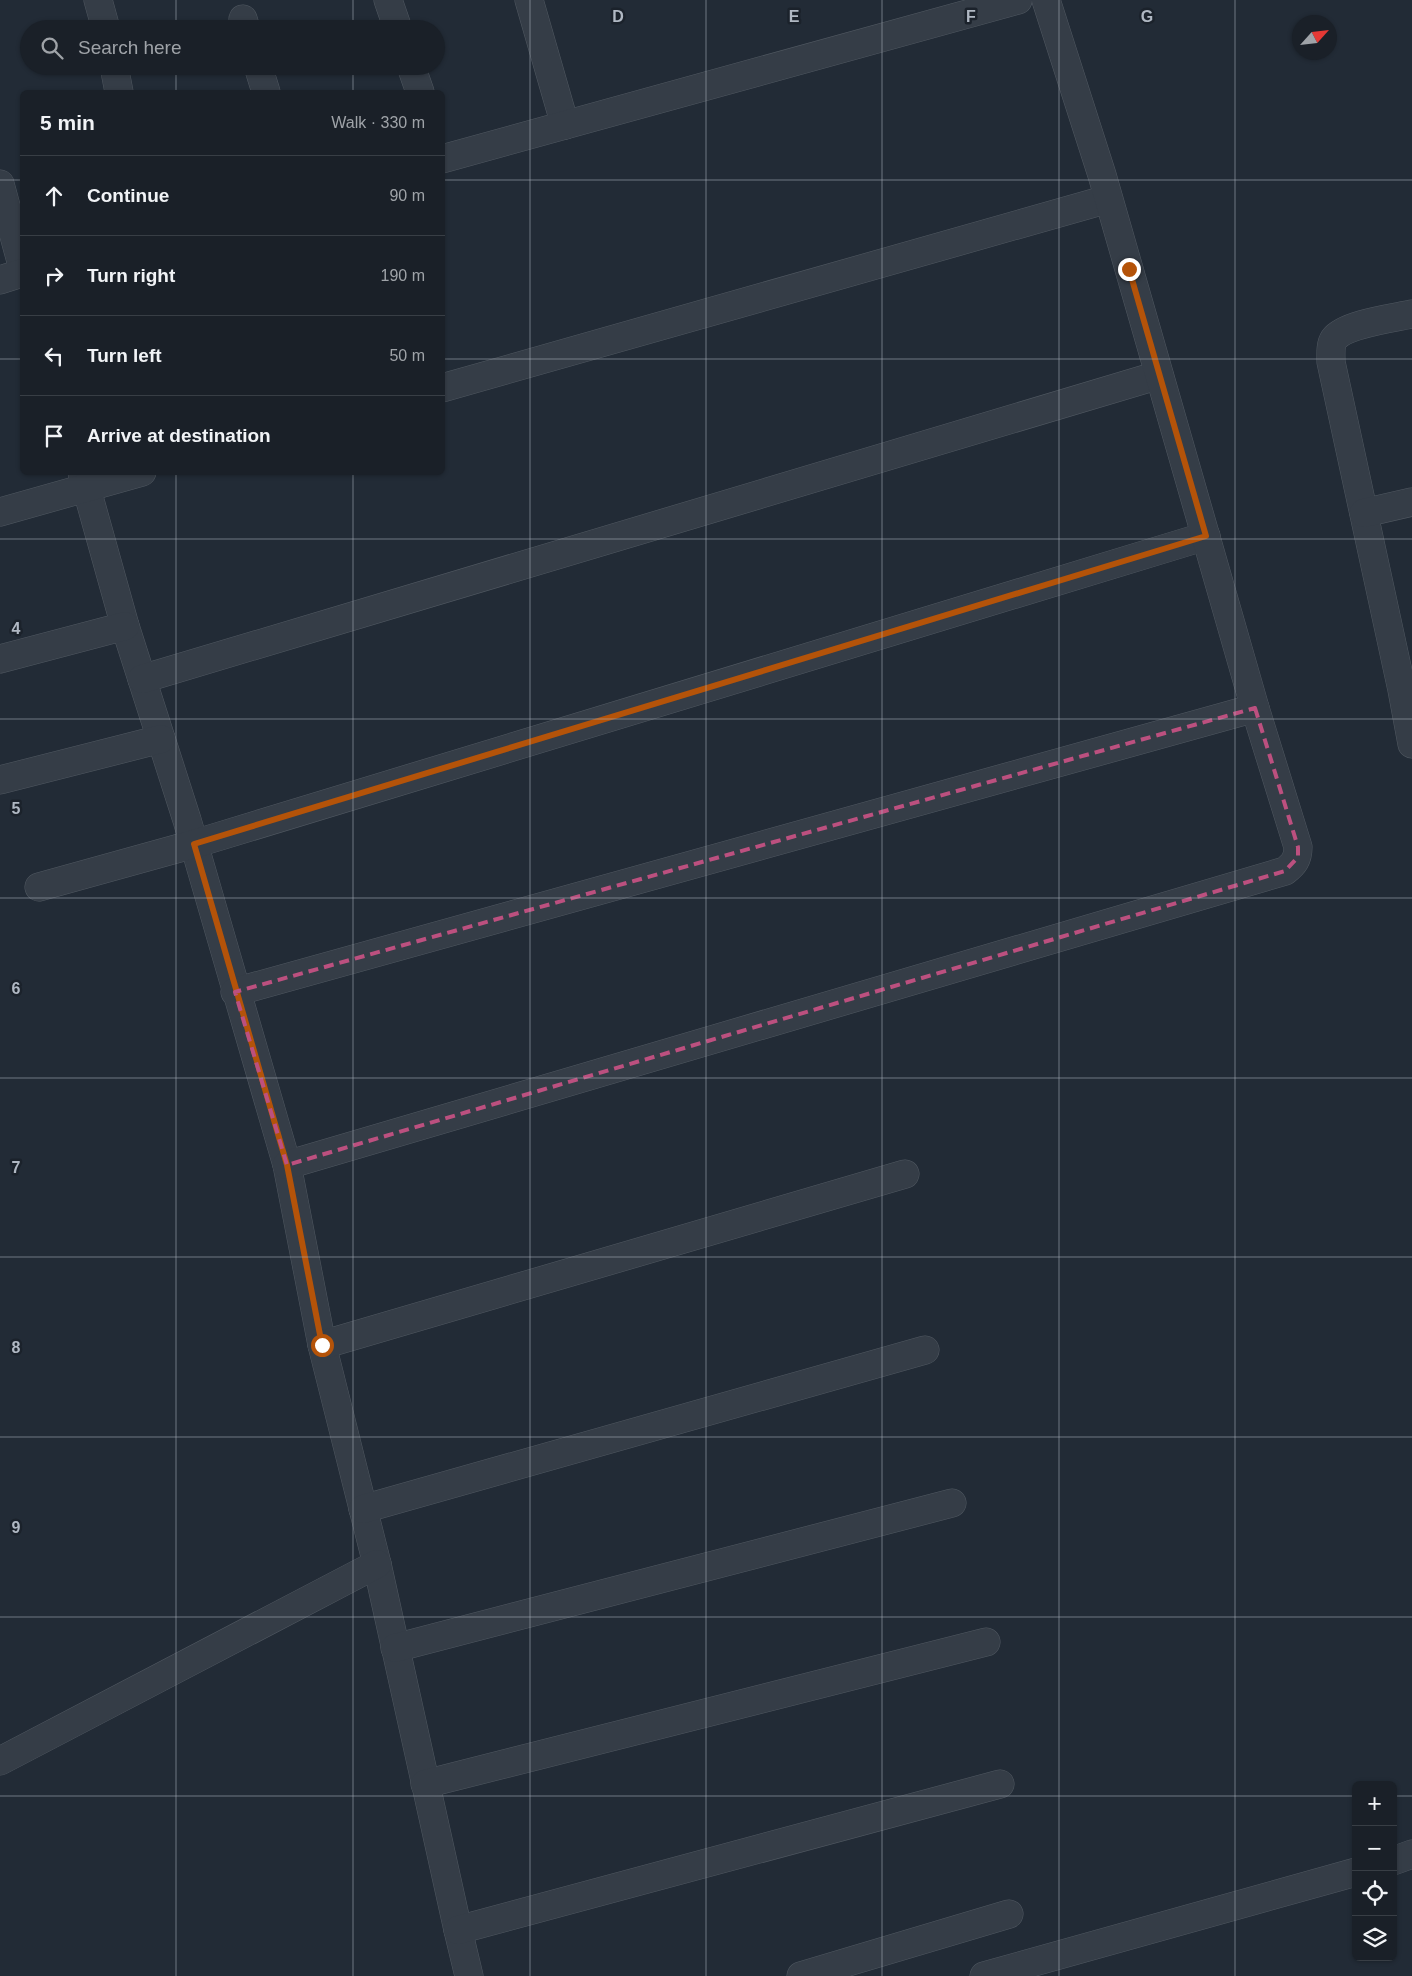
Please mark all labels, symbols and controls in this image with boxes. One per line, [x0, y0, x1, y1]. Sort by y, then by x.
text: D [612, 8, 624, 25]
text: E [789, 8, 800, 25]
text: F [966, 8, 976, 25]
text: G [1141, 8, 1153, 25]
north arrow [1292, 15, 1337, 60]
search box [20, 20, 445, 75]
icon: search [38, 34, 66, 62]
text: Search here [78, 37, 182, 58]
text: 5 min [40, 111, 95, 134]
text: Walk · 330 m [331, 114, 425, 131]
icon: ahead [40, 182, 68, 210]
text: Continue [87, 185, 169, 206]
text: 90 m [389, 187, 425, 204]
route end [1118, 258, 1141, 281]
icon: right [40, 262, 68, 290]
text: Turn right [87, 265, 175, 286]
text: 190 m [381, 267, 425, 284]
icon: left [40, 342, 68, 370]
text: Turn left [87, 345, 162, 366]
text: 50 m [389, 347, 425, 364]
icon: arrive [40, 422, 68, 450]
text: Arrive at destination [87, 425, 271, 446]
text: 4 [12, 620, 21, 637]
text: 5 [12, 800, 21, 817]
text: 6 [12, 980, 21, 997]
text: 7 [12, 1159, 21, 1176]
route start [311, 1334, 334, 1357]
text: 8 [12, 1339, 21, 1356]
text: 9 [12, 1519, 21, 1536]
map controls [1352, 1781, 1397, 1961]
button: + [1352, 1781, 1397, 1826]
button: − [1352, 1826, 1397, 1871]
button: locate [1352, 1871, 1397, 1916]
button: layers [1352, 1916, 1397, 1961]

